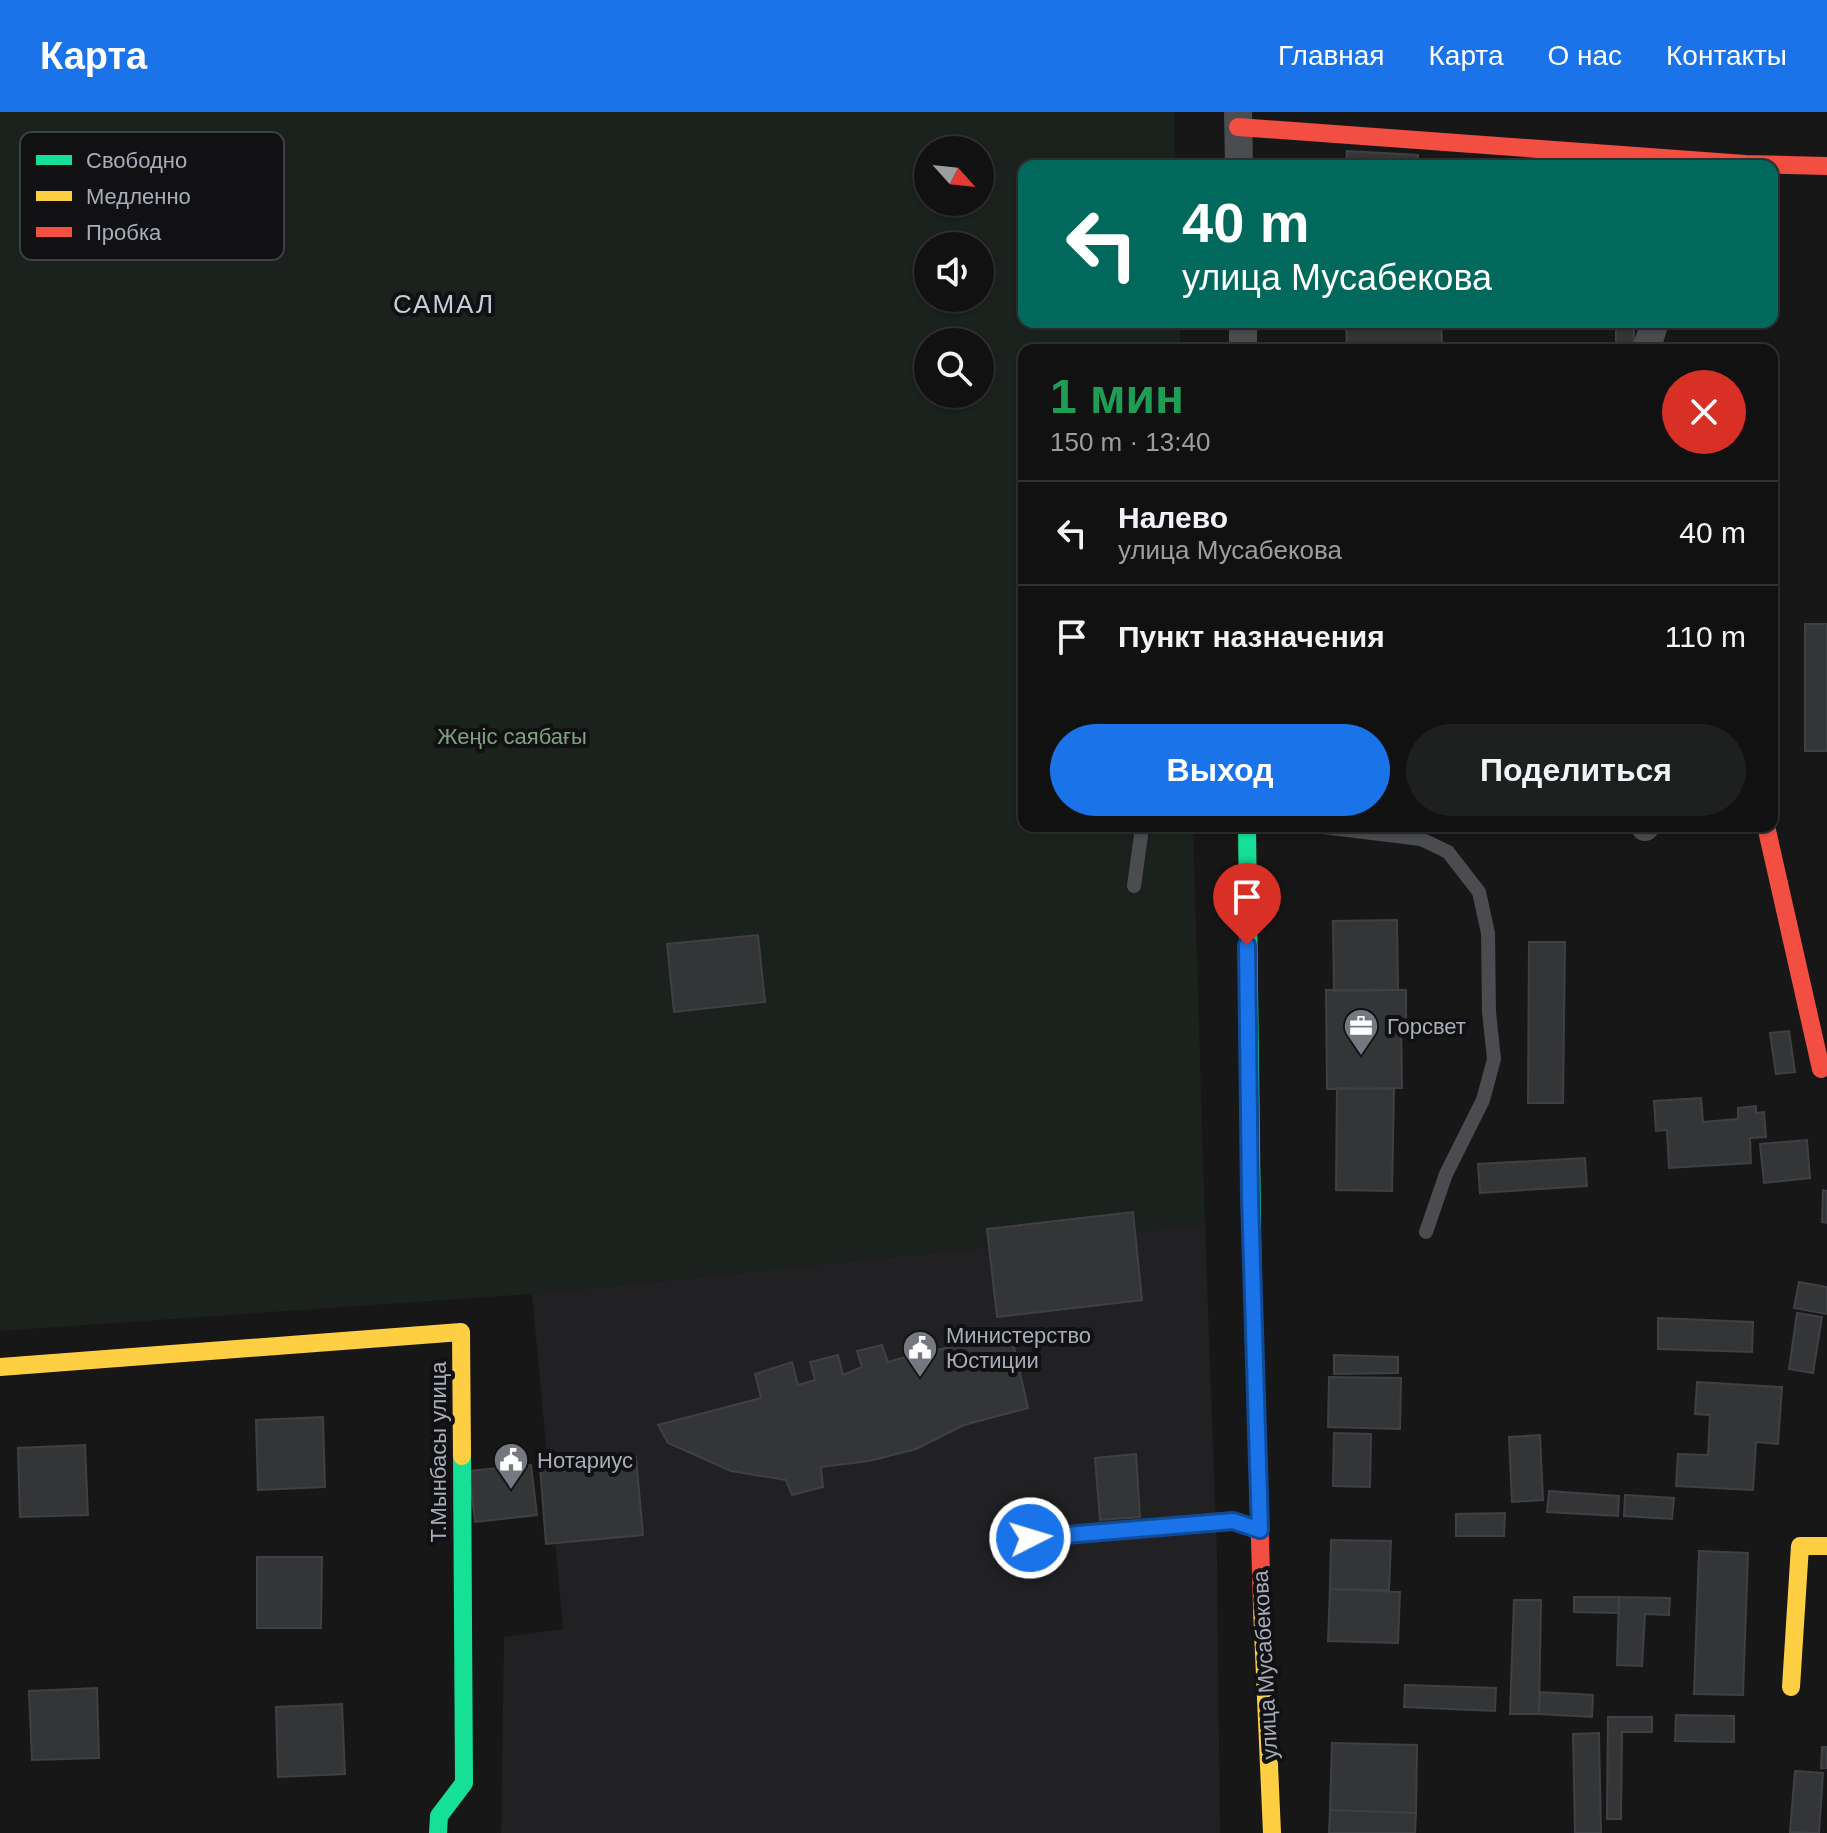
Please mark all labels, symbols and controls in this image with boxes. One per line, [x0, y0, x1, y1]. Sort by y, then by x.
text: Карта [40, 35, 147, 77]
text: Главная [1278, 40, 1385, 71]
text: Карта [1429, 40, 1503, 71]
text: О нас [1547, 40, 1622, 71]
text: Контакты [1666, 40, 1787, 71]
legend [20, 132, 284, 260]
north arrow [914, 136, 994, 216]
map controls [914, 136, 994, 408]
text: Свободно [86, 148, 187, 173]
text: Медленно [86, 184, 191, 209]
text: 40 m [1182, 191, 1310, 254]
icon: left [1050, 192, 1154, 296]
text: Пробка [86, 220, 162, 245]
button: sound [914, 232, 994, 312]
text: улица Мусабекова [1182, 257, 1492, 298]
district label: САМАЛ [393, 289, 495, 319]
button: search [914, 328, 994, 408]
text: 1 мин [1050, 370, 1184, 423]
button: close [1662, 370, 1746, 454]
text: 150 m · 13:40 [1050, 427, 1210, 457]
text: Налево [1118, 501, 1228, 534]
icon: left [1050, 511, 1094, 555]
text: 40 m [1679, 516, 1746, 549]
text: улица Мусабекова [1118, 535, 1342, 565]
icon: arrive [1050, 615, 1094, 659]
text: Пункт назначения [1118, 620, 1385, 653]
text: 110 m [1665, 620, 1746, 653]
park label: Жеңіс саябағы [437, 724, 587, 749]
button: Выход [1050, 724, 1390, 816]
button: Поделиться [1406, 724, 1746, 816]
pin [1213, 863, 1281, 945]
icon: arrive [1225, 875, 1269, 919]
office icon: Горсвет [1342, 1007, 1380, 1057]
place label: Горсвет [1387, 1014, 1466, 1039]
place label: Министерство Юстиции [946, 1323, 1091, 1373]
public building icon: Министерство Юстиции [901, 1329, 939, 1379]
street label: Т.Мынбасы улица [426, 1361, 451, 1543]
public building icon: Нотариус [492, 1441, 530, 1491]
place label: Нотариус [537, 1448, 633, 1473]
position arrow [988, 1496, 1072, 1580]
street label: улица Мусабекова [1248, 1569, 1282, 1760]

